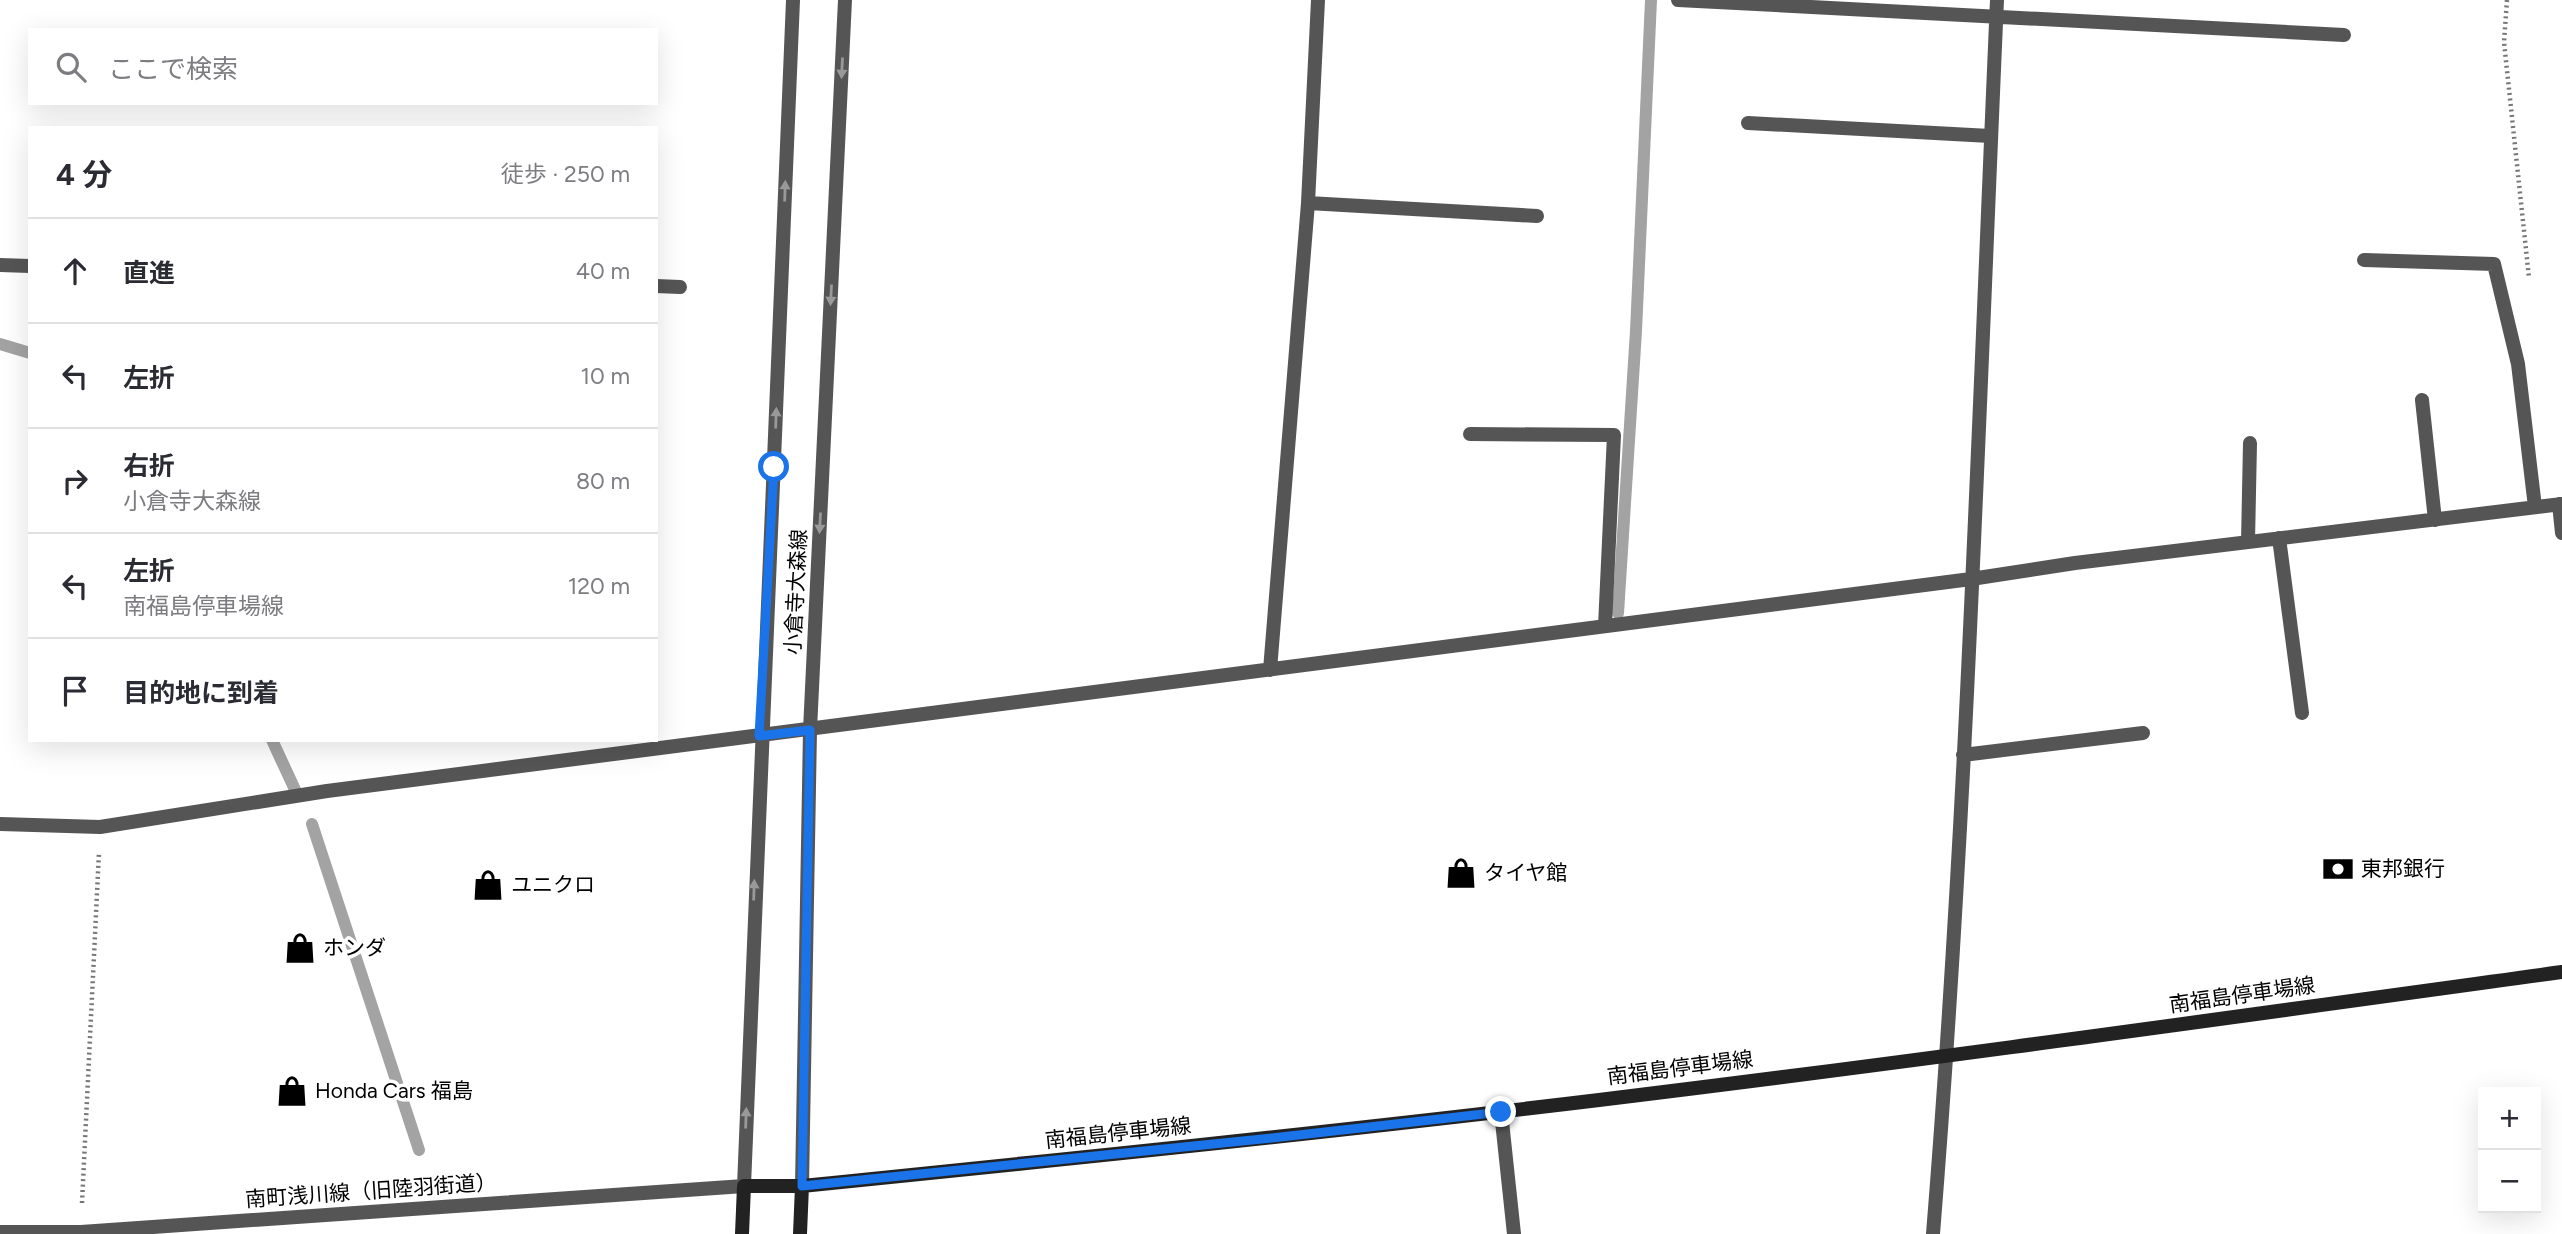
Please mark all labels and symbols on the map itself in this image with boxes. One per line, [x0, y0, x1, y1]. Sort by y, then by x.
one-way arrow [836, 57, 847, 79]
one-way arrow [780, 180, 791, 202]
one-way arrow [825, 285, 836, 307]
one-way arrow [771, 407, 782, 429]
route start [758, 451, 789, 482]
one-way arrow [814, 512, 825, 534]
street label: 小倉寺大森線 [780, 528, 811, 656]
bank icon: 東邦銀行 [2321, 852, 2355, 886]
shop icon: タイヤ館 [1444, 856, 1478, 890]
place label: 東邦銀行 [2361, 856, 2445, 881]
place label: タイヤ館 [1484, 860, 1567, 885]
shop icon: ユニクロ [471, 868, 505, 902]
place label: ユニクロ [511, 872, 595, 897]
one-way arrow [748, 879, 760, 901]
shop icon: ホンダ [283, 931, 317, 965]
place label: ホンダ [323, 935, 386, 960]
street label: 南福島停車場線 [2167, 972, 2316, 1017]
street label: 南福島停車場線 [1605, 1046, 1754, 1089]
shop icon: Honda Cars 福島 [275, 1074, 309, 1108]
place label: Honda Cars 福島 [315, 1078, 473, 1103]
route end [1485, 1096, 1516, 1127]
one-way arrow [741, 1106, 752, 1128]
street label: 南福島停車場線 [1044, 1112, 1192, 1153]
street label: 南町浅川線（旧陸羽街道） [244, 1169, 498, 1212]

